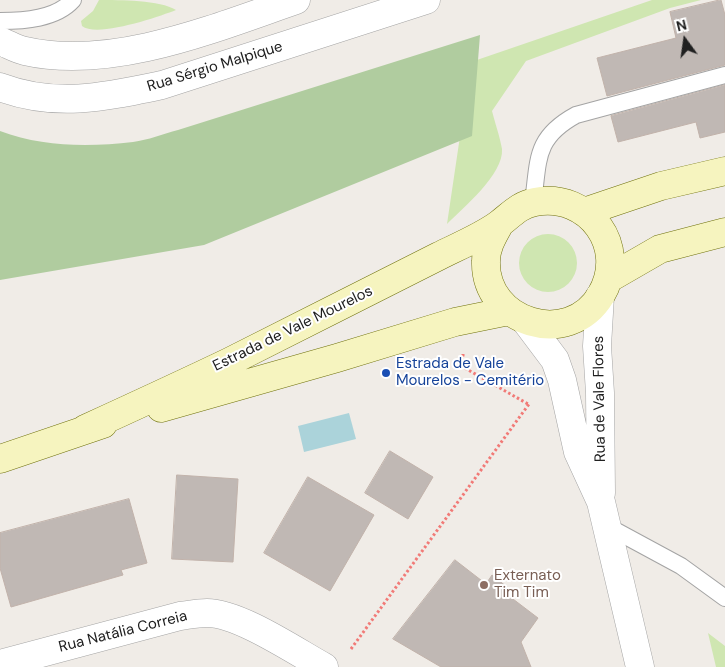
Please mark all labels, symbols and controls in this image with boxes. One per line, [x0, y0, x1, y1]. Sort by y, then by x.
north arrow [660, 15, 710, 65]
text: N [674, 15, 689, 35]
street label: Rua Sérgio Malpique [145, 38, 285, 96]
street label: Estrada de Vale Mourelos [210, 282, 376, 376]
street label: Rua de Vale Flores [590, 336, 610, 462]
place label: Estrada de Vale Mourelos - Cemitério [396, 355, 544, 390]
marker: Estrada de Vale Mourelos - Cemitério [380, 367, 392, 379]
place label: Externato Tim Tim [494, 567, 561, 602]
marker: Externato Tim Tim [478, 579, 490, 591]
street label: Rua Natália Correia [57, 607, 189, 657]

